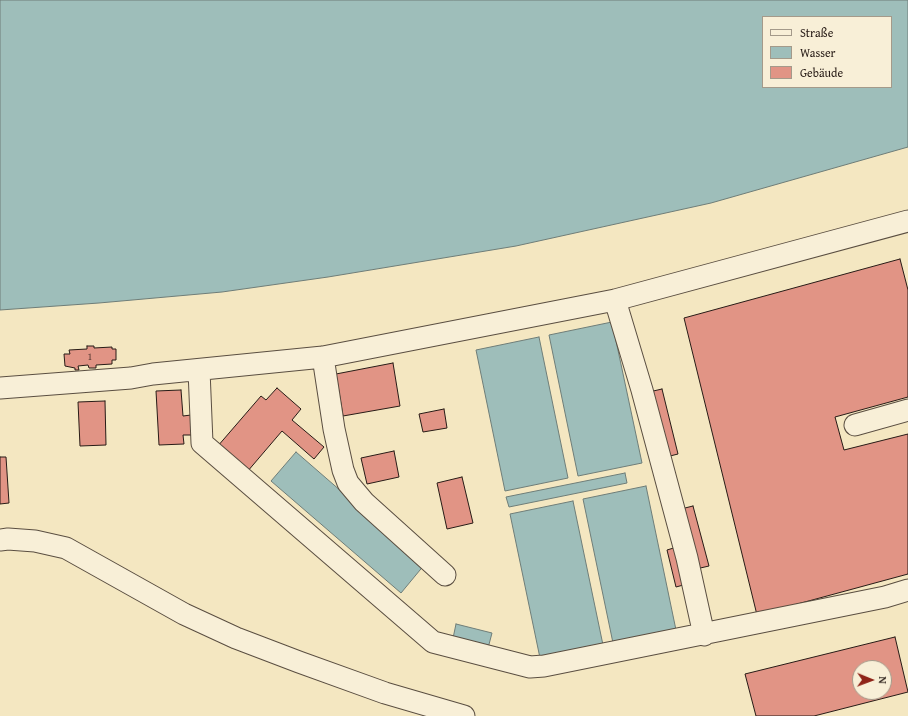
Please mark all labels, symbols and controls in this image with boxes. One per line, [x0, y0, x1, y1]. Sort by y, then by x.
legend [762, 16, 892, 88]
text: Straße [800, 24, 833, 41]
text: Wasser [800, 44, 836, 61]
text: Gebäude [800, 64, 843, 81]
house number: 1 [88, 351, 92, 363]
north arrow [852, 660, 892, 700]
text: N [875, 676, 891, 684]

